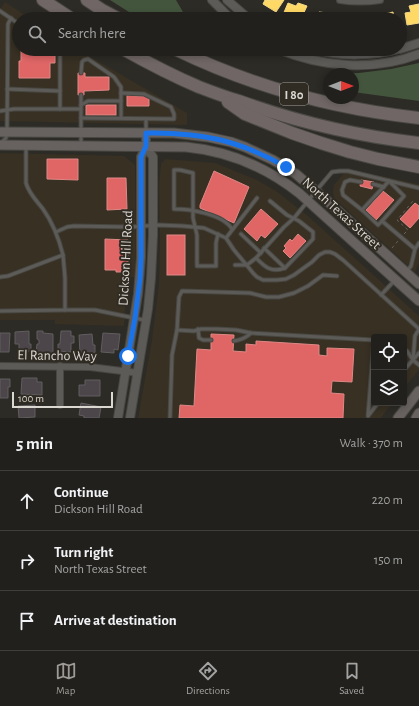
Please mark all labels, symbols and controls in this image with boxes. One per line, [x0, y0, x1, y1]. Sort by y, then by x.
search box [12, 12, 407, 56]
icon: search [26, 23, 48, 45]
text: Search here [58, 26, 126, 41]
north arrow [323, 68, 359, 104]
road number: I 80 [280, 83, 308, 105]
route end [277, 158, 295, 176]
street label: North Texas Street [300, 175, 383, 253]
street label: Dickson Hill Road [117, 210, 135, 306]
map controls [371, 334, 407, 406]
button: locate [371, 334, 407, 370]
route start [119, 347, 137, 365]
street label: El Rancho Way [17, 348, 97, 364]
button: layers [371, 370, 407, 406]
scale bar [12, 390, 113, 409]
text: 100 m [18, 393, 44, 404]
text: 5 min [16, 435, 53, 452]
text: Walk · 370 m [339, 437, 403, 450]
text: Continue [54, 485, 109, 500]
icon: ahead [16, 490, 38, 512]
text: 220 m [372, 494, 403, 507]
text: Dickson Hill Road [54, 503, 143, 516]
text: Turn right [54, 545, 113, 560]
icon: right [16, 550, 38, 572]
text: 150 m [374, 554, 403, 567]
text: North Texas Street [54, 563, 147, 576]
icon: arrive [16, 610, 38, 632]
text: Arrive at destination [54, 613, 177, 628]
tab: Map [55, 660, 77, 697]
tab: Directions [186, 660, 230, 697]
tab: Saved [339, 660, 364, 697]

